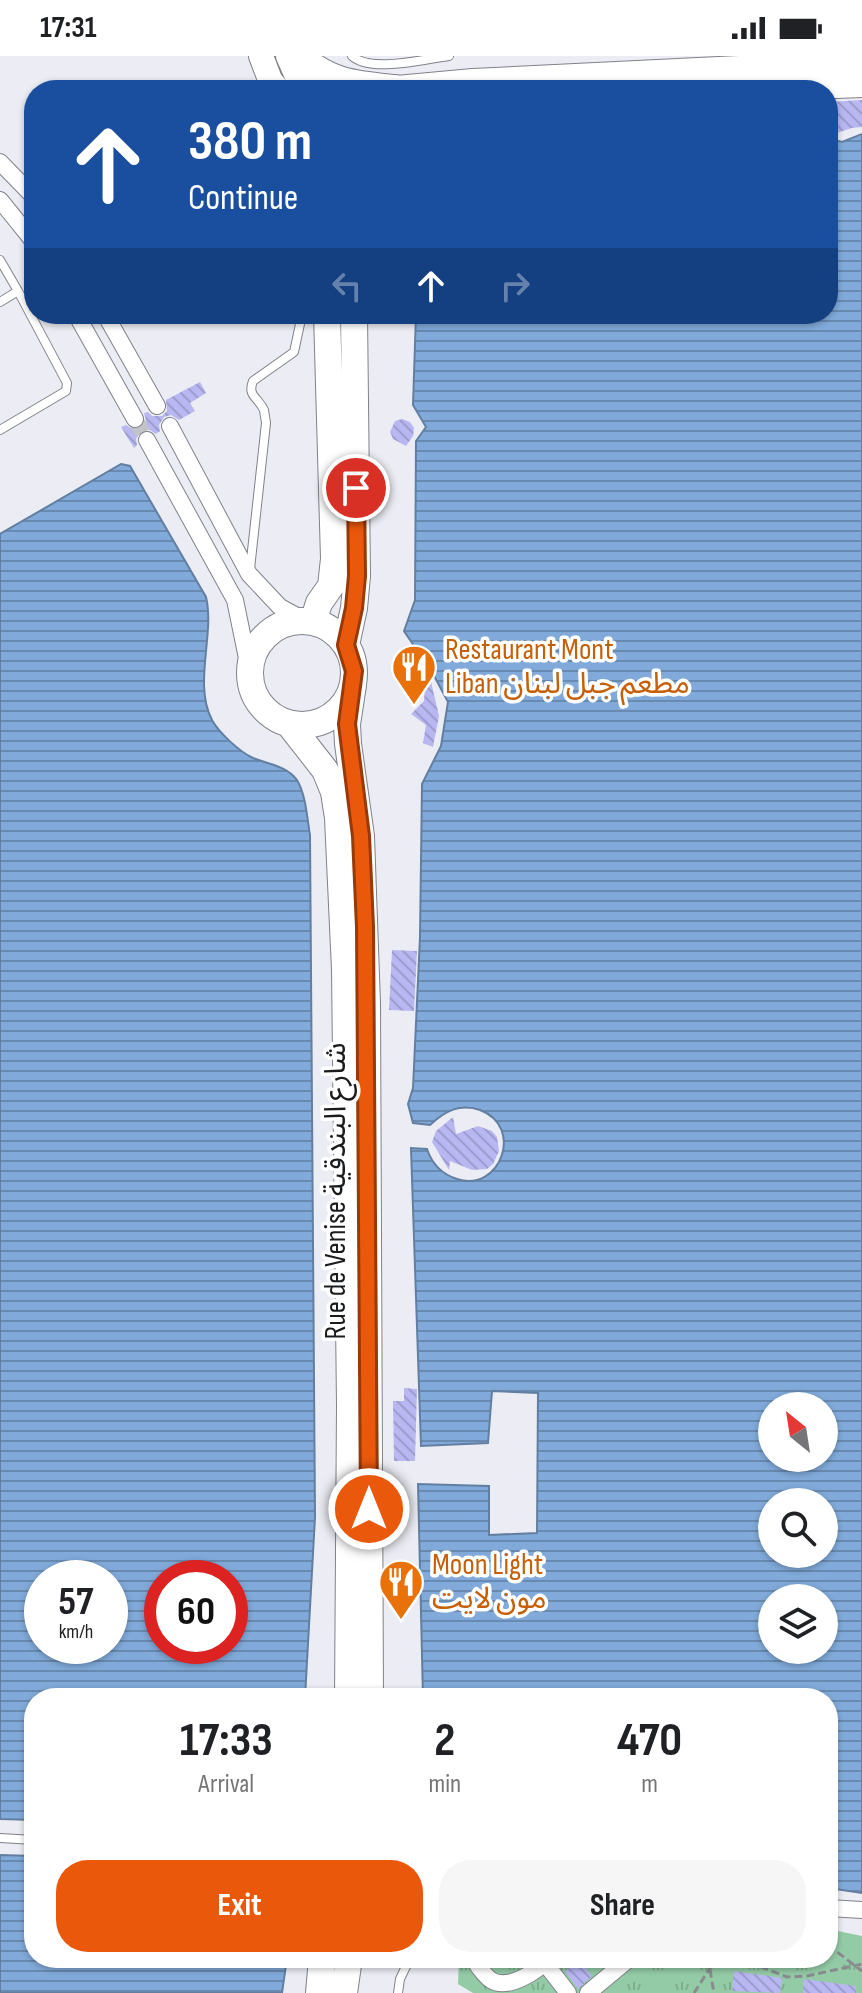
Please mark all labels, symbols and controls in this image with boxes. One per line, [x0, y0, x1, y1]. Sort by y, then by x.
text: 17:31 [40, 10, 96, 46]
text: 380 m [188, 109, 312, 176]
icon: ahead [56, 112, 160, 216]
text: Continue [188, 177, 298, 220]
icon: left [325, 264, 369, 308]
icon: ahead [409, 264, 453, 308]
icon: right [493, 264, 537, 308]
pin [322, 454, 390, 522]
icon: arrive [334, 466, 378, 510]
place label: Restaurant Mont Liban مطعم جبل لبنان [445, 632, 690, 706]
restaurant icon: Restaurant Mont Liban مطعم جبل لبنان [390, 643, 438, 706]
street label: Rue de Venise شارع البندقية [318, 1042, 357, 1340]
north arrow [758, 1392, 838, 1472]
map controls [758, 1392, 838, 1664]
position arrow [327, 1467, 411, 1551]
button: search [758, 1488, 838, 1568]
place label: Moon Light مون لايت [432, 1547, 546, 1617]
restaurant icon: Moon Light مون لايت [377, 1558, 425, 1621]
speed limit sign: 60 [144, 1560, 248, 1664]
text: 57 [59, 1578, 93, 1626]
button: layers [758, 1584, 838, 1664]
text: km/h [59, 1620, 93, 1644]
text: 17:33 [180, 1712, 273, 1769]
text: 2 [434, 1712, 455, 1769]
text: 470 [617, 1712, 682, 1769]
text: Arrival [198, 1769, 254, 1800]
text: min [429, 1769, 461, 1800]
text: m [641, 1769, 658, 1800]
button: Exit [56, 1860, 423, 1952]
button: Share [439, 1860, 806, 1952]

